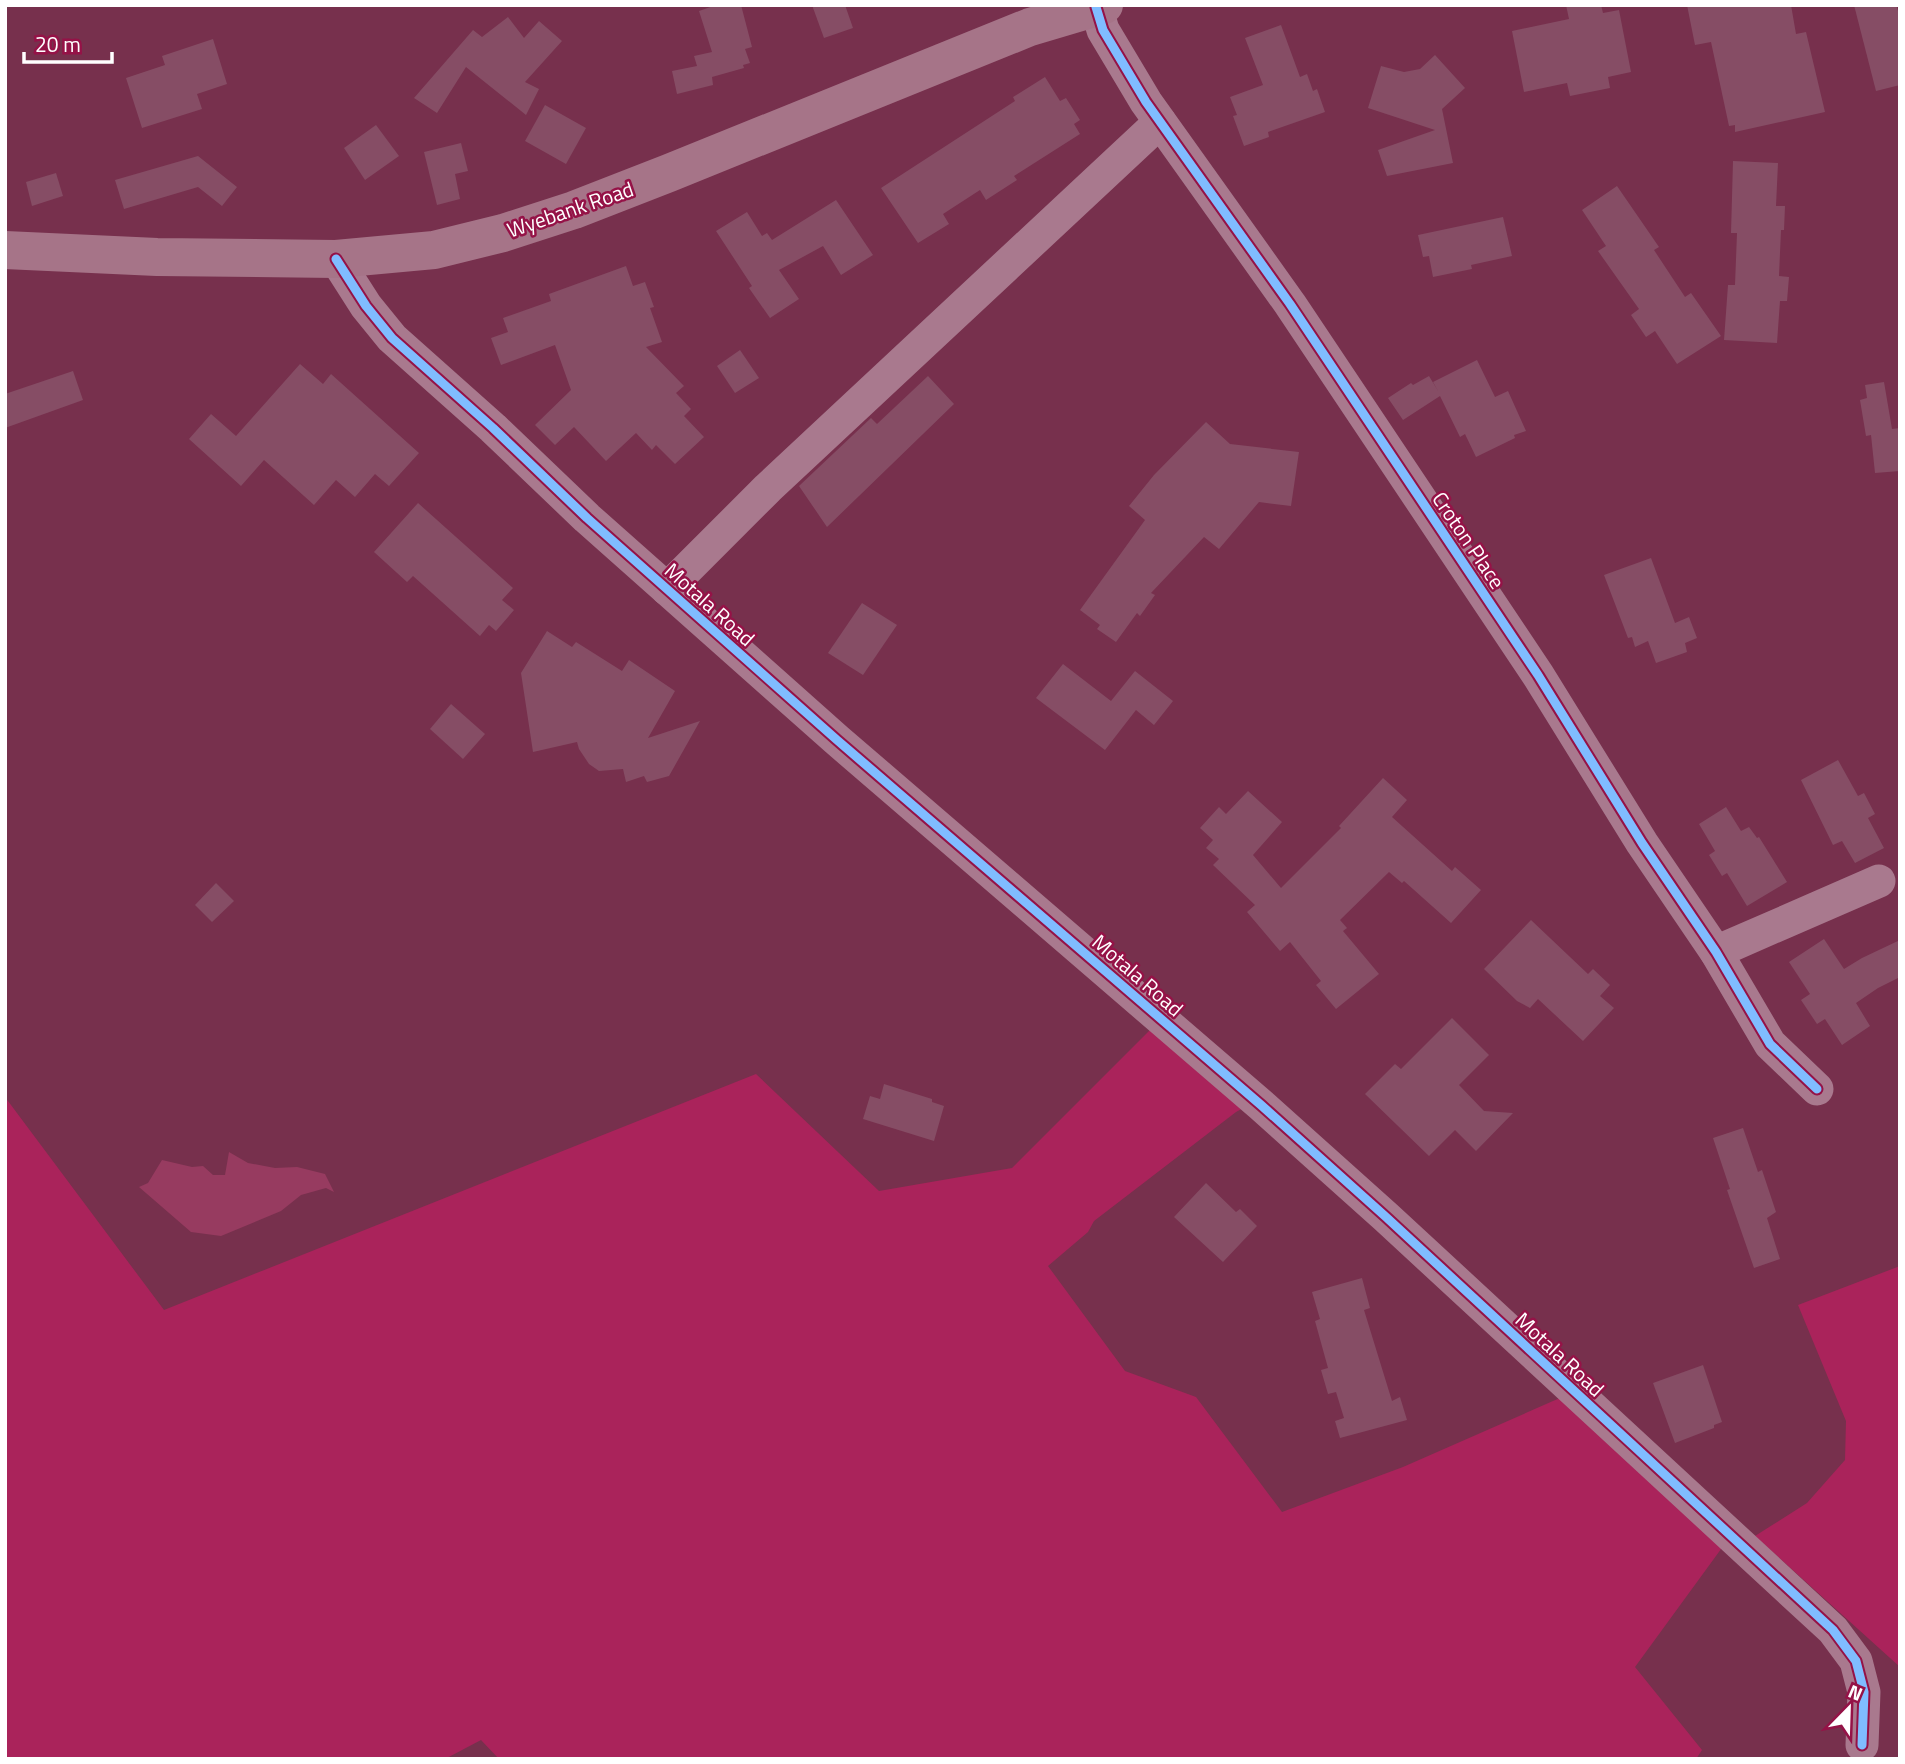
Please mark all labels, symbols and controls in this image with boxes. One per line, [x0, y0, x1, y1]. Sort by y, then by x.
scale bar [24, 21, 112, 65]
text: 20 m [35, 28, 81, 60]
street label: Wyebank Road [502, 172, 638, 246]
street label: Croton Place [1425, 485, 1513, 595]
street label: Motala Road [658, 555, 762, 653]
street label: Motala Road [1085, 926, 1191, 1024]
street label: Motala Road [1508, 1304, 1612, 1404]
north arrow [1814, 1673, 1884, 1743]
text: N [1844, 1676, 1868, 1708]

